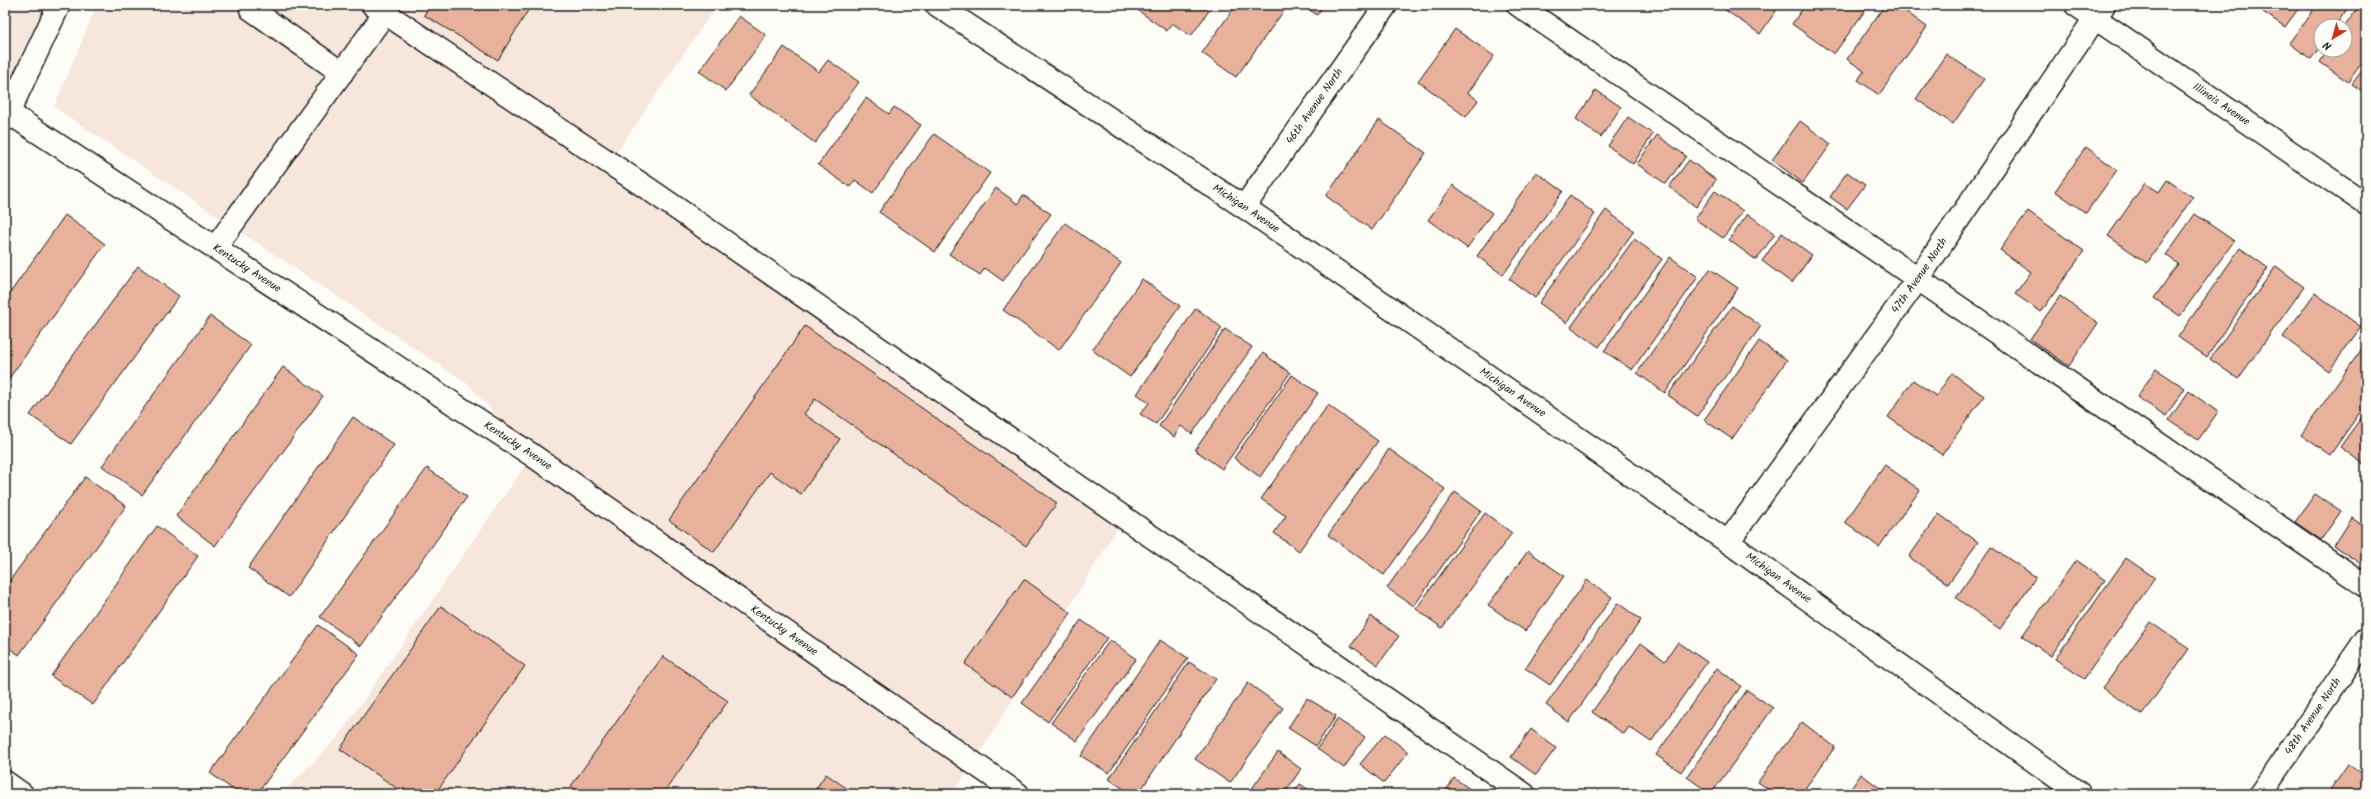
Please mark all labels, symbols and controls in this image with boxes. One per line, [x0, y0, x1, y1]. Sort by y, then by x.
north arrow [2313, 18, 2353, 58]
text: N [2319, 36, 2336, 54]
street label: 46th Avenue North [1282, 64, 1348, 148]
street label: Illinois Avenue [2189, 78, 2254, 131]
street label: Michigan Avenue [1209, 179, 1283, 238]
street label: 47th Avenue North [1887, 234, 1952, 317]
street label: Kentucky Avenue [209, 239, 285, 298]
street label: Michigan Avenue [1475, 363, 1550, 422]
street label: Kentucky Avenue [480, 417, 556, 475]
street label: Michigan Avenue [1741, 548, 1815, 608]
street label: Kentucky Avenue [746, 601, 821, 661]
street label: 48th Avenue North [2280, 674, 2346, 759]

